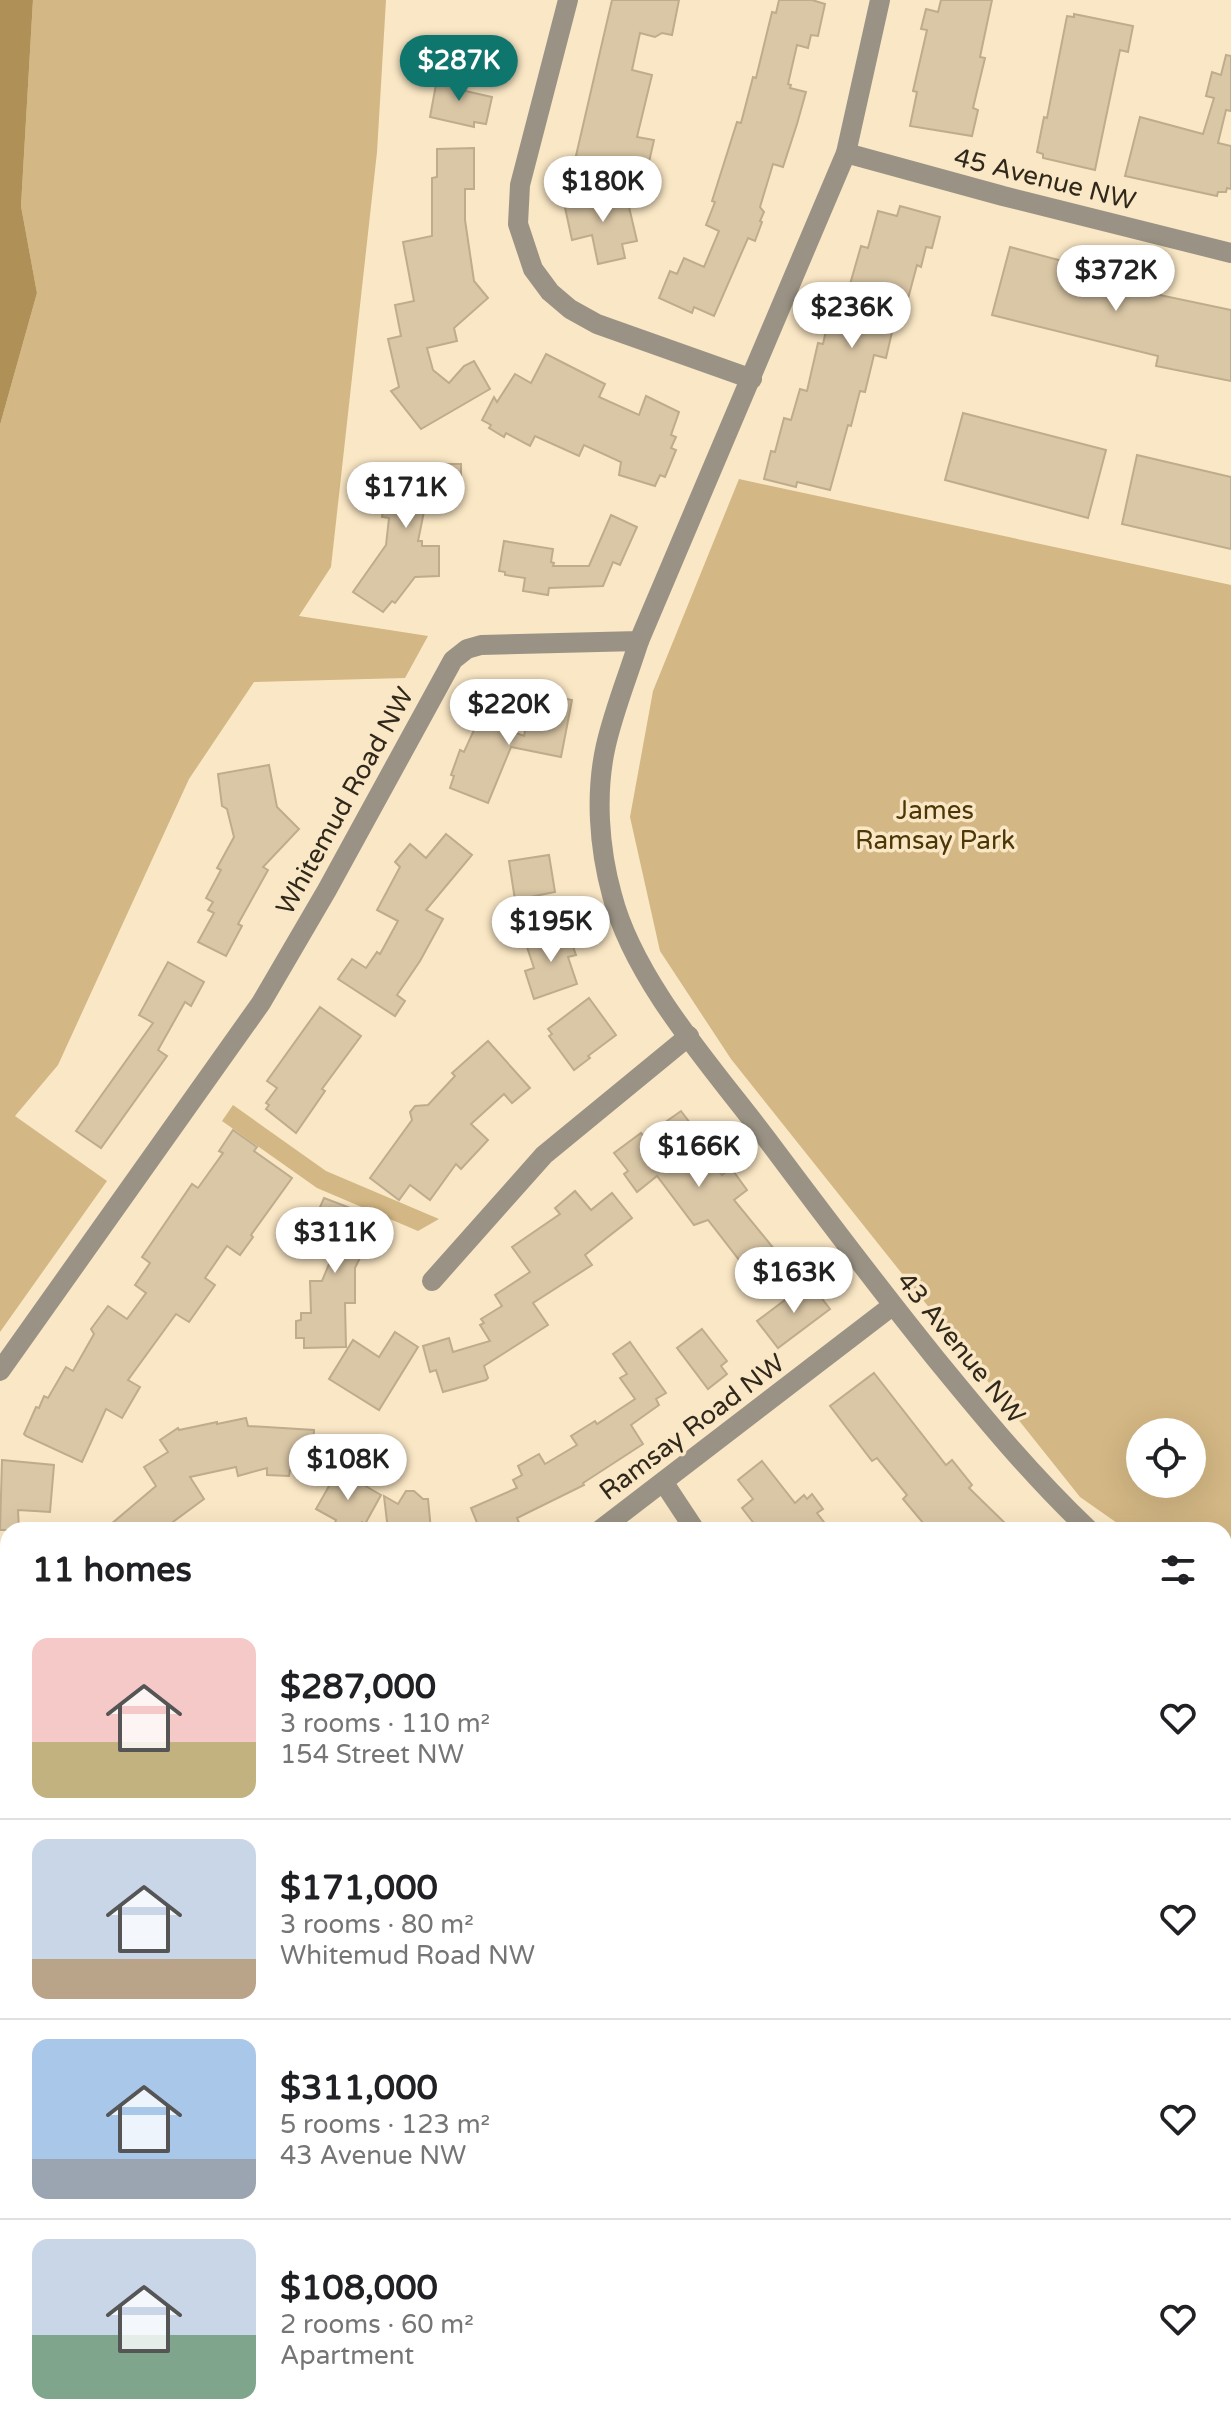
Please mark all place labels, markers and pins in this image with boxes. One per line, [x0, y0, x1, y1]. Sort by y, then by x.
pin: $287K [403, 35, 515, 103]
pin: $180K [547, 156, 659, 224]
pin: $372K [1060, 245, 1172, 313]
pin: $236K [796, 282, 908, 350]
pin: $171K [350, 462, 462, 530]
pin: $220K [453, 679, 565, 747]
pin: $195K [495, 896, 607, 964]
pin: $166K [643, 1121, 755, 1189]
pin: $311K [279, 1207, 391, 1275]
pin: $163K [738, 1247, 850, 1315]
pin: $108K [292, 1434, 404, 1502]

